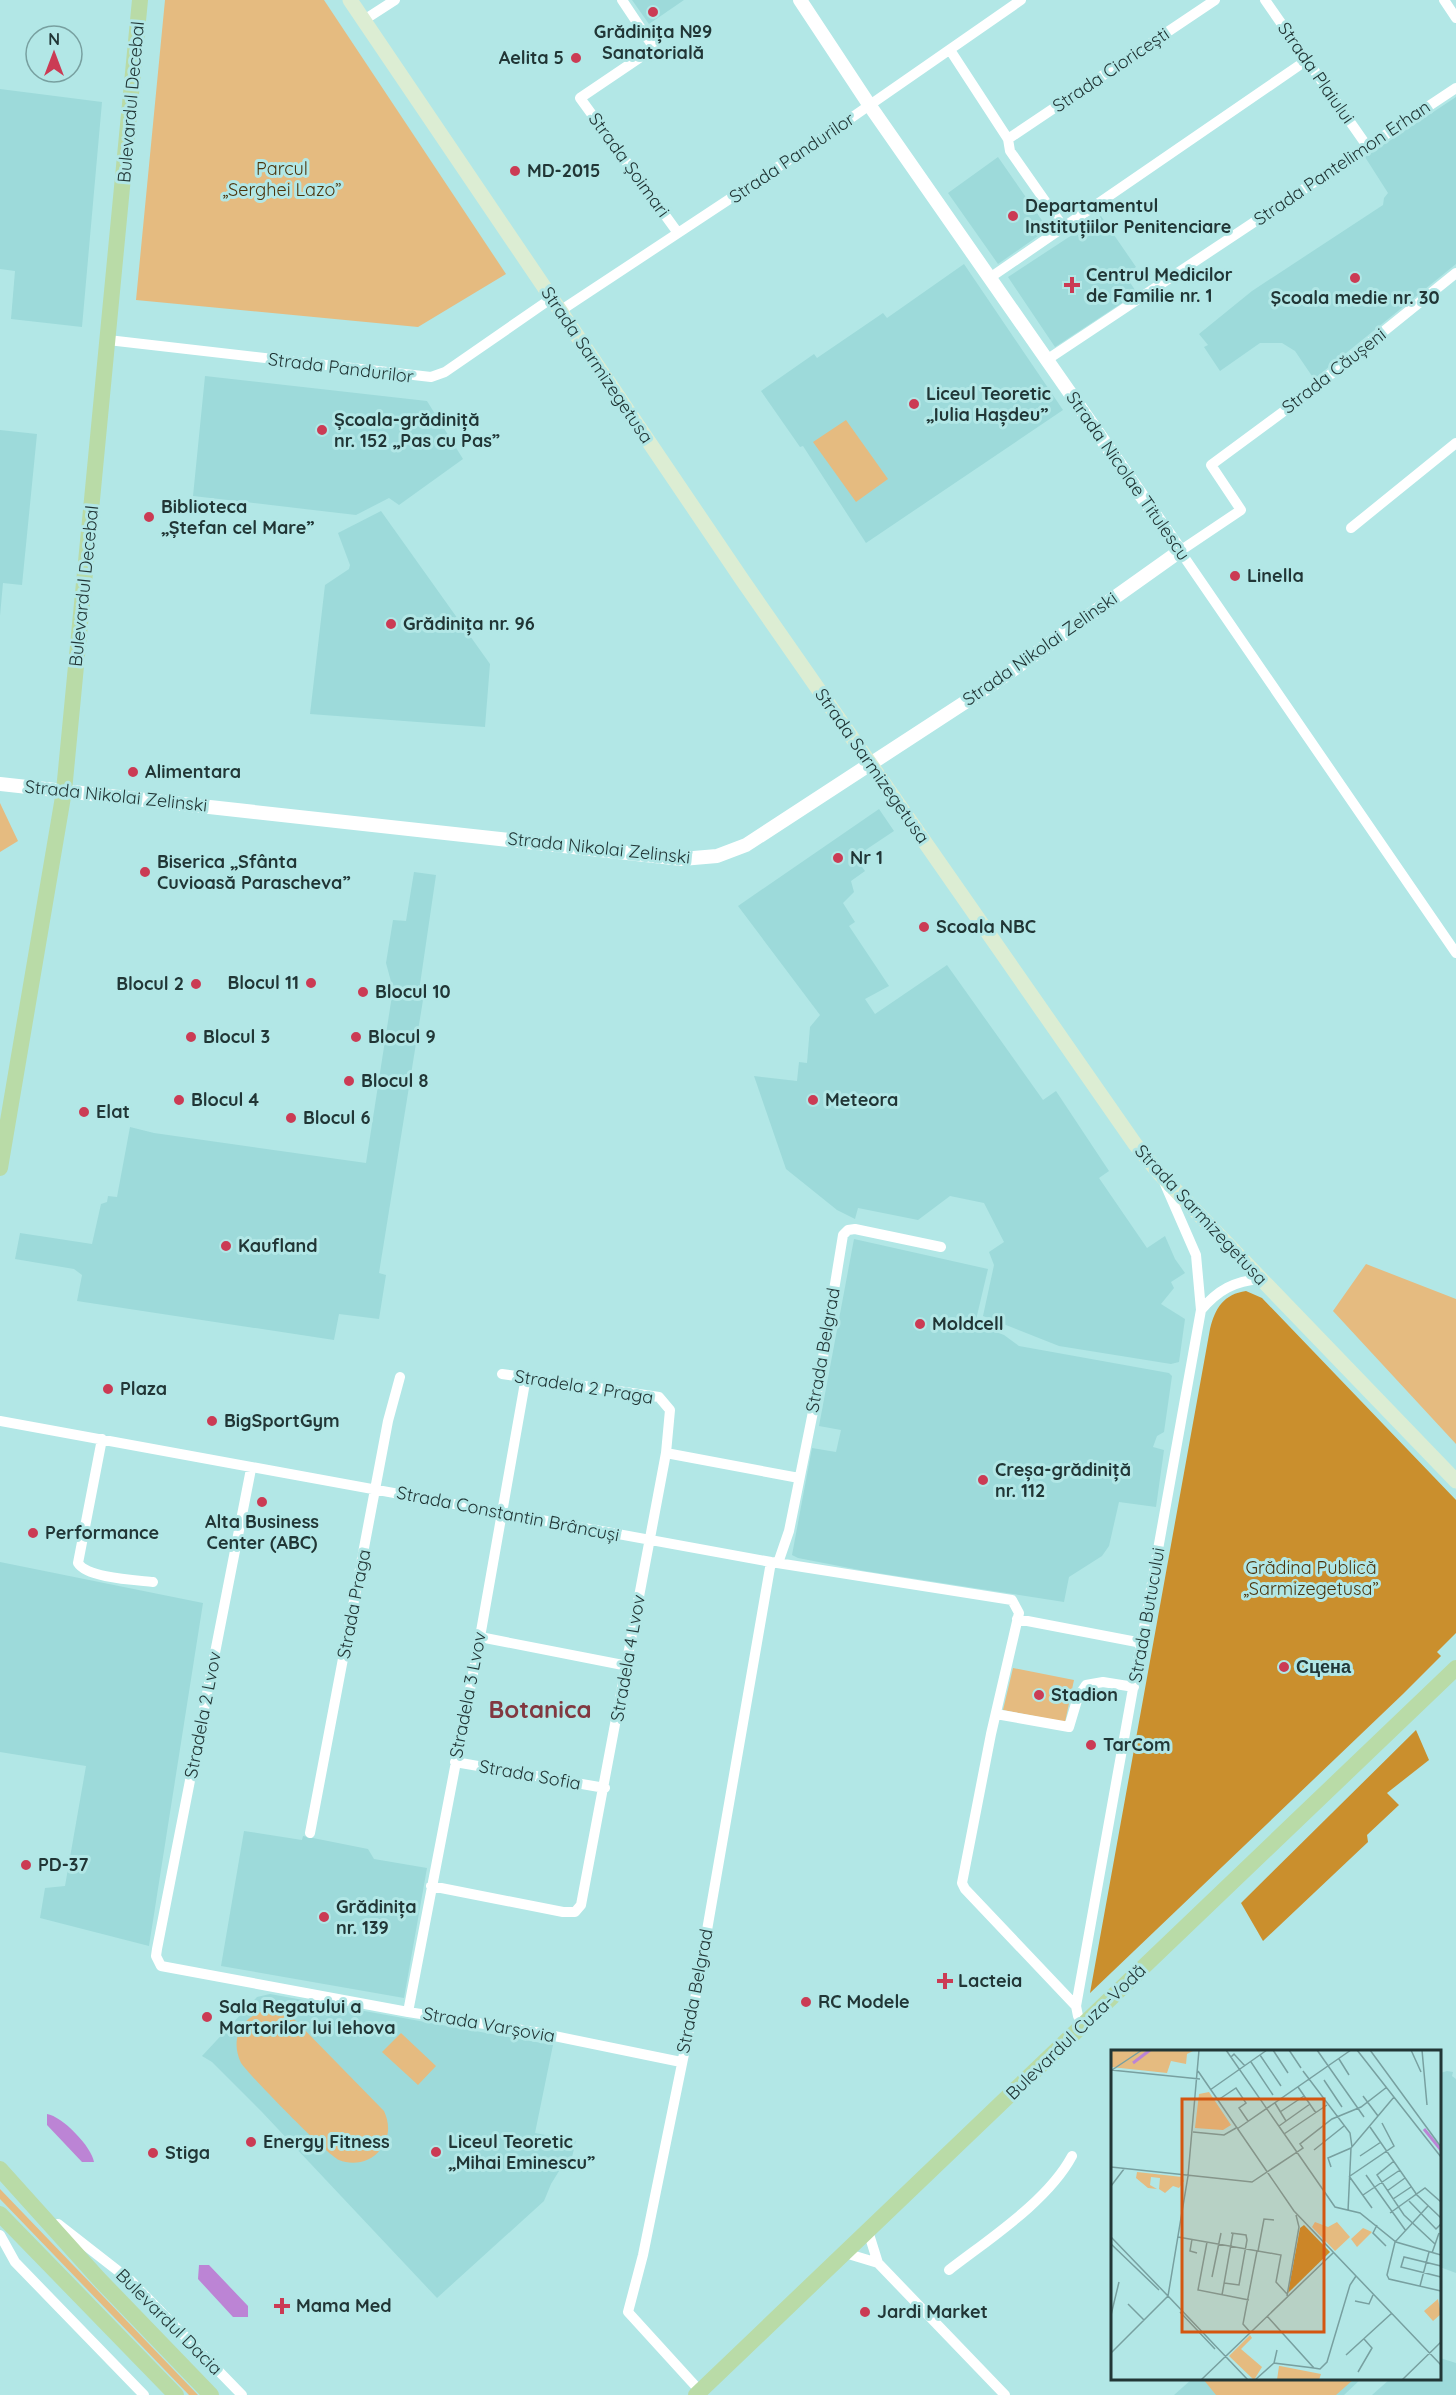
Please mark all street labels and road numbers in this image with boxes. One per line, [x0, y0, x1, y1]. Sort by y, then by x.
street label: Strada Plaiului [1273, 18, 1360, 128]
street label: Bulevardul Decebal [112, 20, 149, 184]
street label: Strada Cioricești [1048, 22, 1173, 117]
street label: Strada Pantelimon Erhan [1249, 95, 1434, 230]
street label: Strada Pandurilor [725, 107, 859, 208]
street label: Strada Șoimari [584, 108, 675, 221]
street label: Strada Sarmizegetusa [536, 282, 658, 448]
street label: Strada Căușeni [1277, 323, 1390, 419]
street label: Strada Pandurilor [267, 347, 415, 388]
street label: Strada Nicolae Titulescu [1061, 387, 1195, 565]
street label: Bulevardul Decebal [64, 504, 103, 668]
street label: Strada Nikolai Zelinski [958, 587, 1121, 711]
street label: Strada Sarmizegetusa [810, 684, 935, 848]
street label: Strada Nikolai Zelinski [24, 774, 208, 817]
street label: Strada Nikolai Zelinski [507, 826, 691, 869]
street label: Strada Sarmizegetusa [1130, 1139, 1273, 1290]
street label: Strada Belgrad [800, 1286, 845, 1414]
street label: Stradela 2 Praga [513, 1364, 655, 1409]
street label: Strada Constantin Brâncuși [395, 1481, 621, 1546]
street label: Strada Butucului [1123, 1546, 1170, 1684]
street label: Strada Praga [332, 1547, 375, 1661]
street label: Stradela 4 Lvov [605, 1593, 650, 1723]
street label: Stradela 3 Lvov [444, 1630, 491, 1760]
street label: Stradela 2 Lvov [179, 1650, 226, 1780]
street label: Strada Sofia [477, 1754, 583, 1795]
street label: Strada Belgrad [671, 1927, 718, 2055]
street label: Bulevardul Cuza-Vodă [1001, 1959, 1151, 2105]
street label: Strada Varșovia [421, 2002, 557, 2047]
street label: Bulevardul Dacia [111, 2264, 227, 2380]

